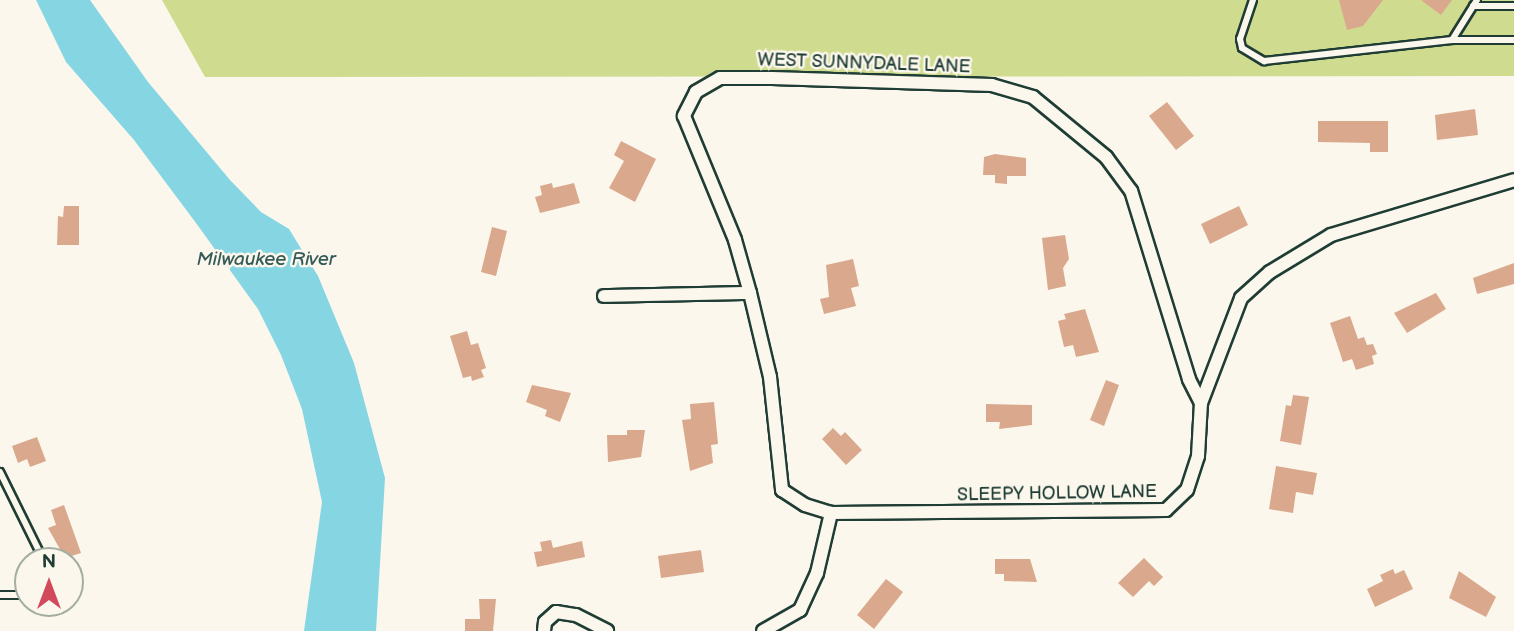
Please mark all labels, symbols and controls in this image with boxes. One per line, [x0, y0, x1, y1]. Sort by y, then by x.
street label: WEST SUNNYDALE LANE [757, 49, 971, 79]
water label: Milwaukee River [196, 249, 336, 271]
street label: SLEEPY HOLLOW LANE [957, 481, 1157, 507]
north arrow [14, 547, 84, 617]
text: N [42, 551, 56, 574]

